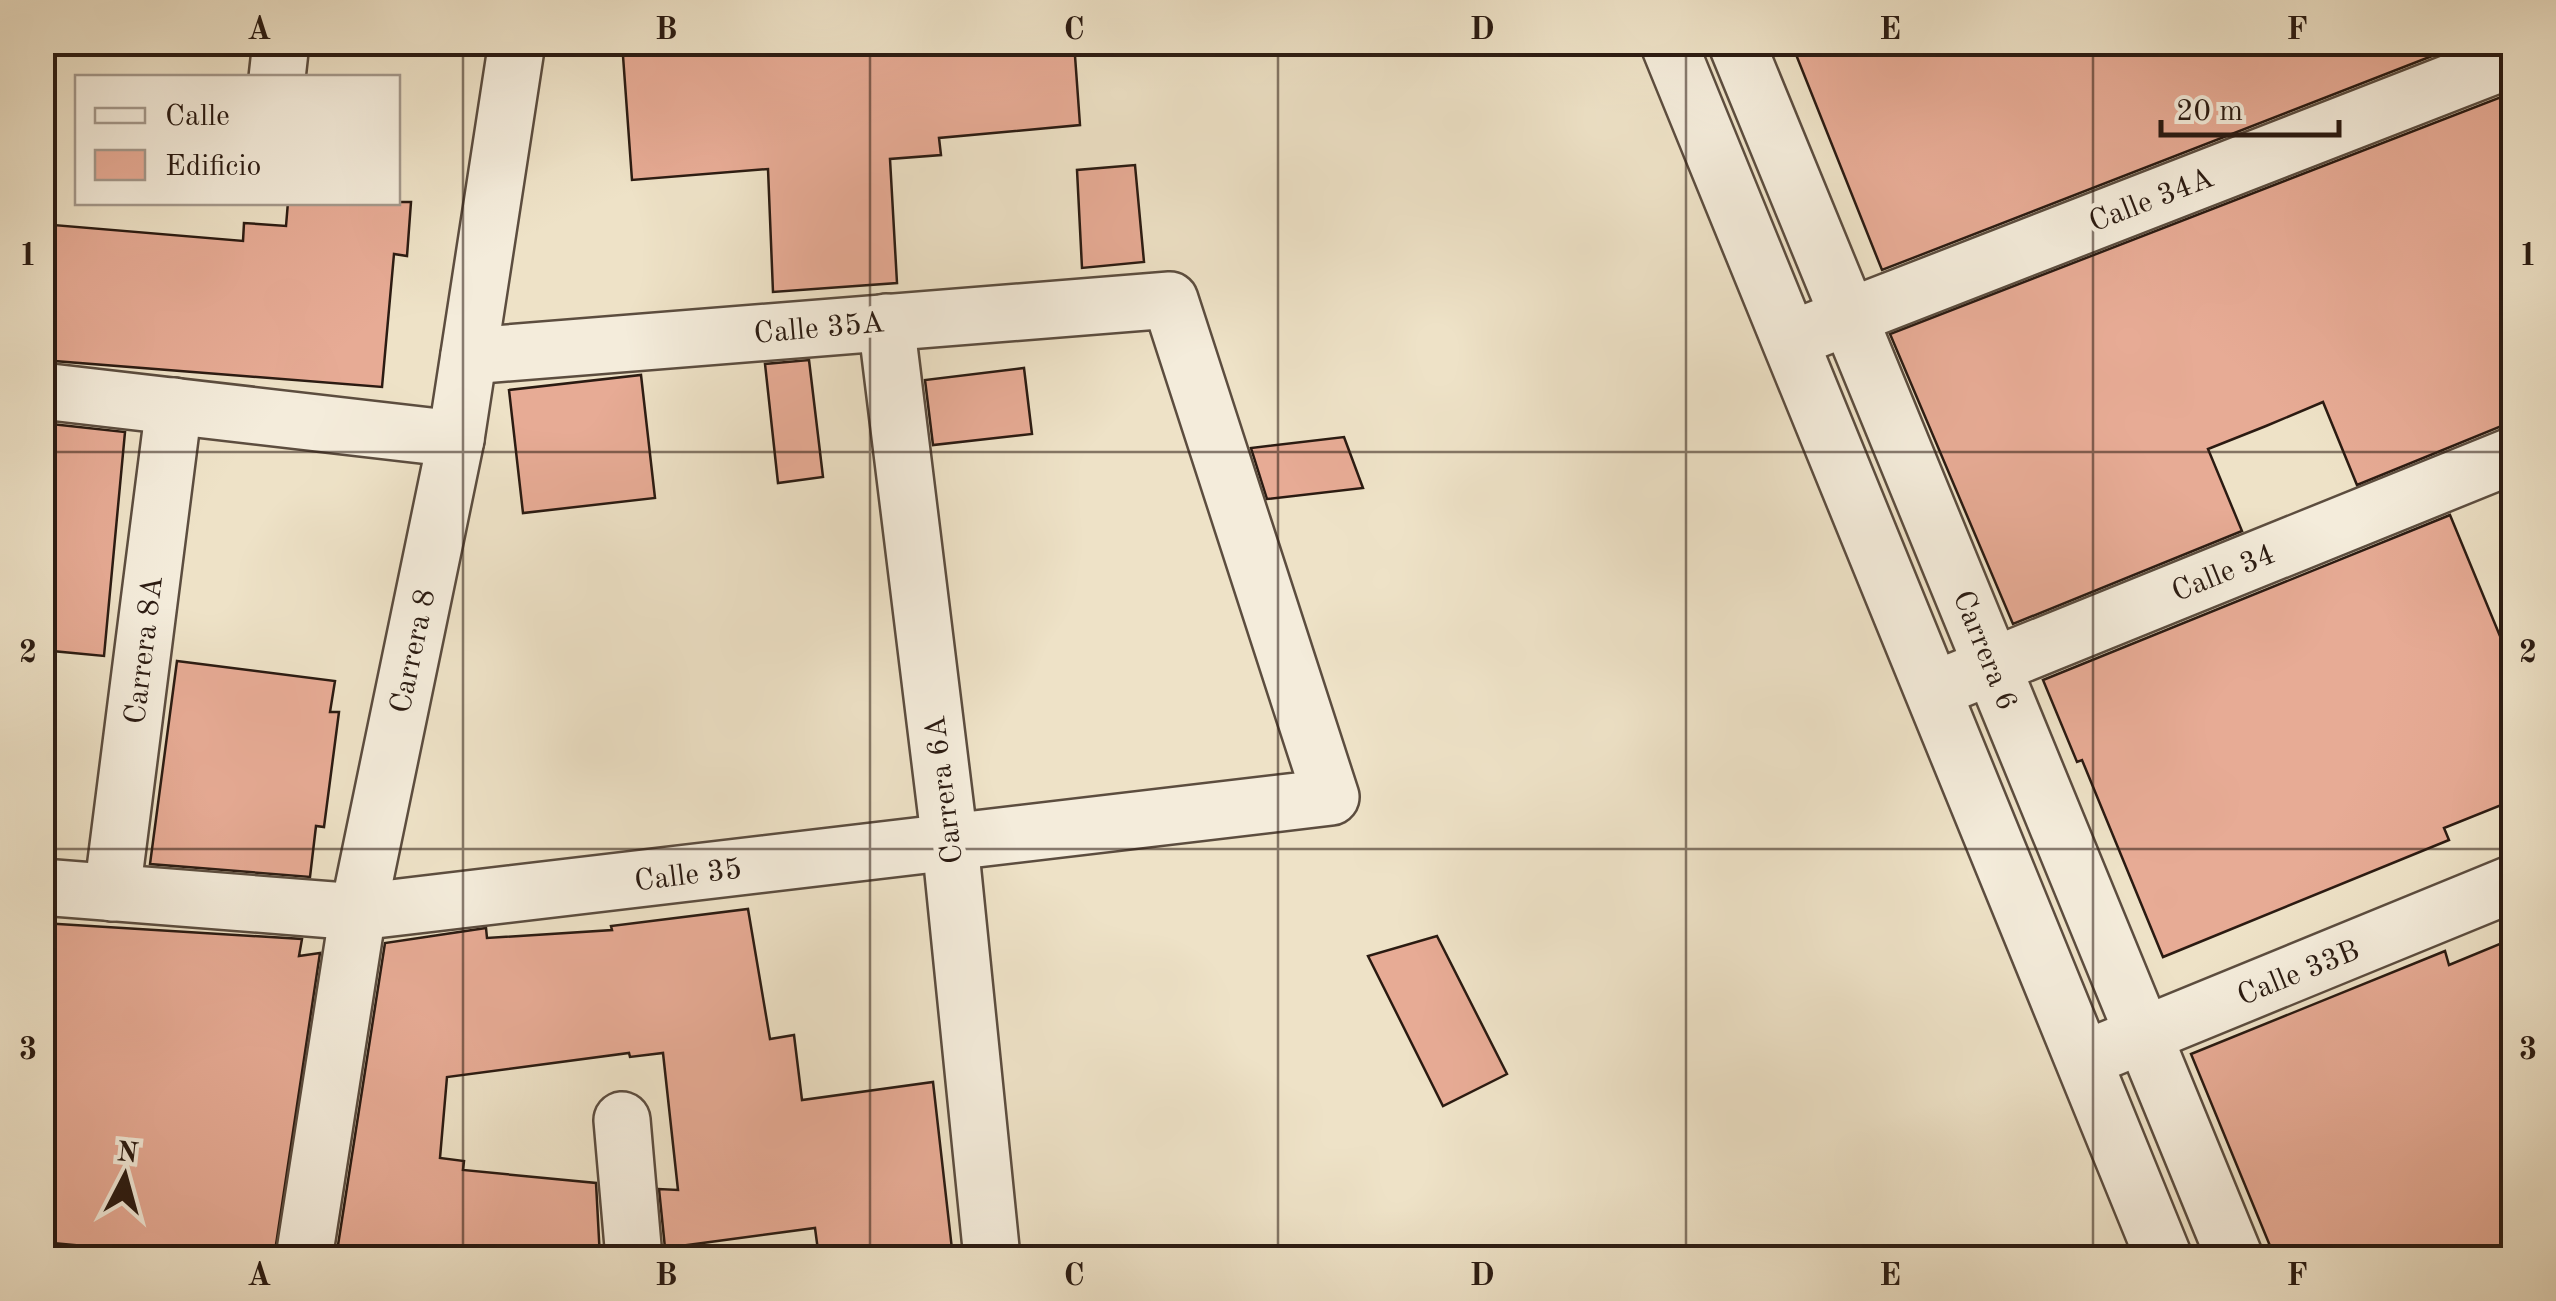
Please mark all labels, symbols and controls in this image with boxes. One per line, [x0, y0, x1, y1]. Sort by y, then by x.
text: A [247, 15, 271, 47]
text: B [655, 15, 677, 47]
text: C [1063, 15, 1085, 47]
text: D [1469, 15, 1495, 47]
text: E [1879, 15, 1901, 47]
text: F [2286, 15, 2308, 47]
legend [75, 75, 400, 205]
scale bar [2161, 75, 2338, 137]
text: 20 m [2176, 97, 2243, 127]
text: Calle [165, 102, 230, 132]
text: Edificio [165, 152, 261, 182]
street label: Calle 34A [2085, 163, 2218, 238]
text: 1 [19, 241, 37, 273]
text: 1 [2519, 241, 2537, 273]
street label: Calle 35A [753, 308, 886, 350]
street label: Calle 34 [2168, 540, 2279, 608]
street label: Carrera 8A [121, 574, 169, 726]
street label: Carrera 8 [386, 587, 442, 716]
street label: Carrera 6 [1947, 587, 2022, 715]
text: 2 [19, 638, 37, 670]
text: 2 [2519, 638, 2537, 670]
street label: Carrera 6A [921, 714, 969, 866]
street label: Calle 35 [633, 855, 744, 897]
street label: Calle 33B [2233, 936, 2364, 1012]
text: 3 [19, 1035, 37, 1067]
text: 3 [2519, 1035, 2537, 1067]
north arrow [75, 1126, 175, 1226]
text: N [115, 1139, 140, 1169]
text: A [247, 1261, 271, 1293]
text: B [655, 1261, 677, 1293]
text: C [1063, 1261, 1085, 1293]
text: D [1469, 1261, 1495, 1293]
text: E [1879, 1261, 1901, 1293]
text: F [2286, 1261, 2308, 1293]

